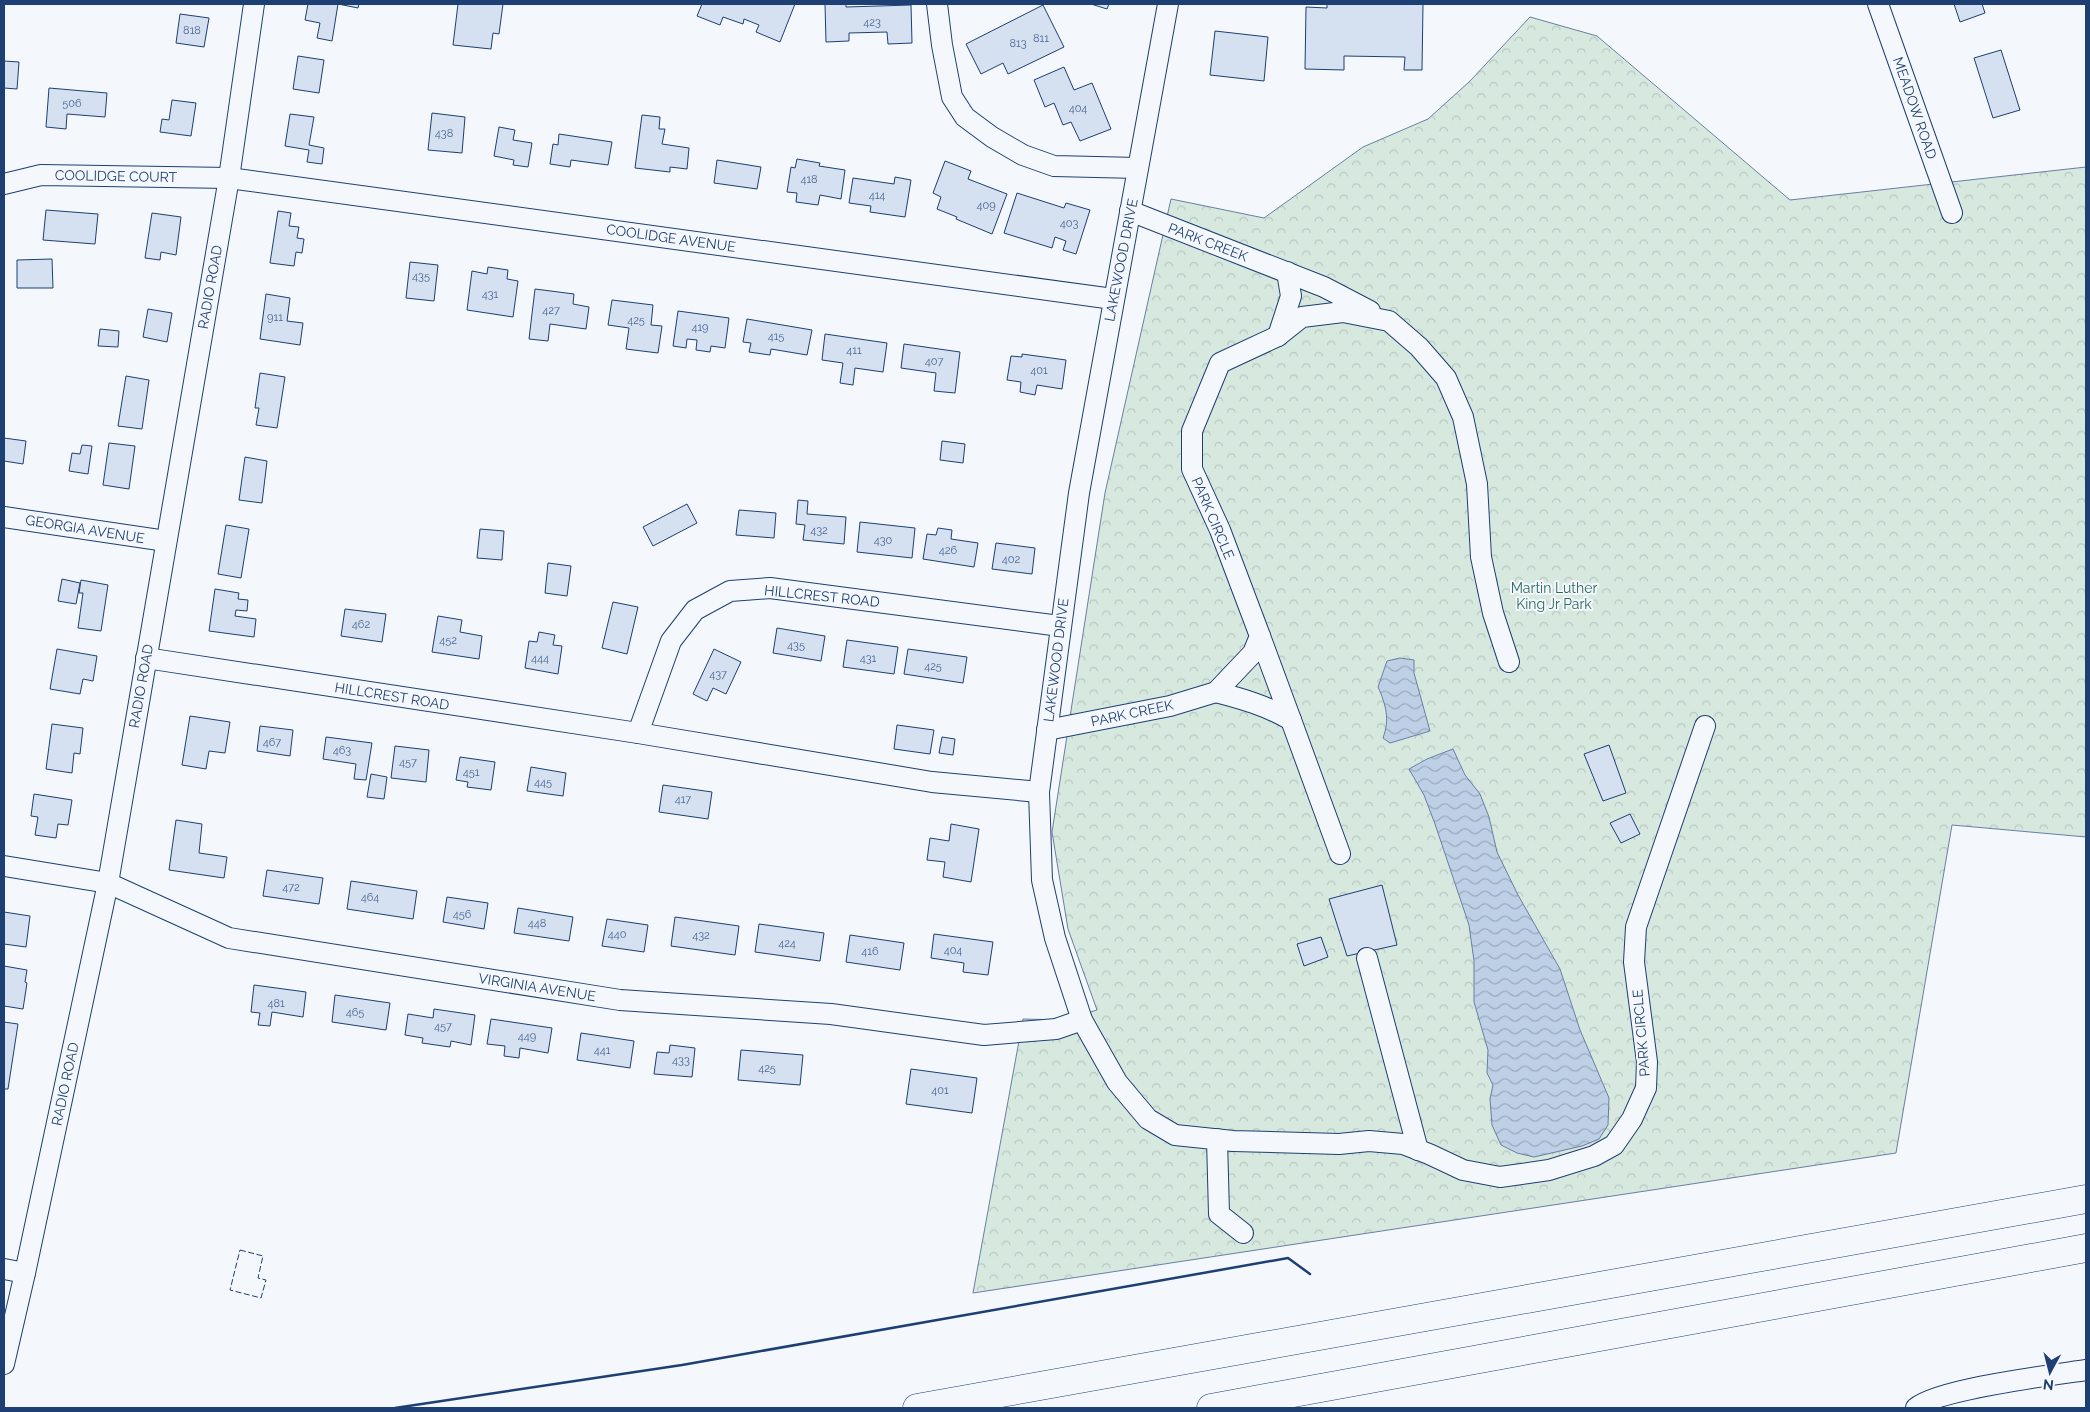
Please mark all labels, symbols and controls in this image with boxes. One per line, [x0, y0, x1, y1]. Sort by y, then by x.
house number: 423 [863, 16, 881, 29]
house number: 818 [183, 24, 201, 37]
house number: 811 [1033, 32, 1049, 45]
house number: 813 [1009, 37, 1027, 50]
street label: MEADOW ROAD [1890, 55, 1940, 161]
house number: 506 [62, 97, 82, 110]
house number: 404 [1069, 102, 1087, 115]
house number: 438 [435, 127, 453, 140]
street label: COOLIDGE COURT [55, 167, 178, 185]
house number: 418 [800, 173, 818, 186]
house number: 414 [869, 189, 885, 202]
street label: LAKEWOOD DRIVE [1101, 197, 1141, 323]
house number: 409 [976, 199, 996, 212]
house number: 403 [1060, 217, 1078, 230]
street label: PARK CREEK [1166, 220, 1250, 264]
street label: COOLIDGE AVENUE [605, 221, 737, 255]
street label: RADIO ROAD [195, 244, 225, 330]
house number: 435 [412, 270, 430, 283]
house number: 431 [482, 288, 499, 301]
house number: 427 [542, 304, 560, 317]
house number: 911 [267, 311, 283, 324]
house number: 425 [627, 314, 645, 327]
house number: 419 [691, 321, 709, 334]
house number: 415 [768, 330, 784, 343]
house number: 411 [846, 344, 862, 357]
house number: 407 [925, 355, 943, 368]
house number: 401 [1030, 364, 1048, 377]
street label: PARK CIRCLE [1189, 475, 1237, 561]
street label: GEORGIA AVENUE [24, 512, 146, 546]
house number: 432 [810, 524, 828, 537]
house number: 430 [874, 534, 893, 547]
house number: 426 [939, 544, 958, 557]
house number: 402 [1002, 553, 1020, 566]
park label: Martin Luther King Jr Park [1511, 580, 1597, 612]
street label: HILLCREST ROAD [764, 582, 880, 610]
street label: LAKEWOOD DRIVE [1040, 597, 1072, 723]
house number: 462 [352, 618, 370, 631]
house number: 452 [439, 634, 457, 647]
house number: 435 [787, 639, 805, 652]
street label: RADIO ROAD [126, 643, 156, 729]
house number: 444 [531, 652, 549, 665]
house number: 431 [860, 652, 877, 665]
house number: 425 [924, 660, 942, 673]
house number: 437 [709, 668, 727, 681]
street label: HILLCREST ROAD [334, 679, 450, 713]
street label: PARK CREEK [1089, 696, 1175, 730]
house number: 467 [263, 736, 281, 749]
house number: 463 [333, 744, 351, 757]
house number: 457 [399, 756, 417, 769]
house number: 451 [463, 766, 480, 779]
house number: 445 [534, 776, 552, 789]
house number: 417 [675, 793, 691, 806]
house number: 472 [282, 881, 300, 894]
house number: 464 [361, 891, 379, 904]
house number: 456 [453, 908, 472, 921]
house number: 448 [528, 917, 546, 930]
house number: 440 [608, 928, 627, 941]
house number: 432 [692, 929, 710, 942]
house number: 424 [778, 937, 796, 950]
house number: 404 [944, 944, 962, 957]
house number: 416 [861, 945, 879, 958]
street label: VIRGINIA AVENUE [477, 970, 597, 1004]
street label: PARK CIRCLE [1629, 989, 1653, 1077]
house number: 481 [267, 997, 285, 1010]
house number: 465 [346, 1006, 364, 1019]
house number: 457 [434, 1020, 452, 1033]
house number: 449 [518, 1030, 536, 1043]
street label: RADIO ROAD [48, 1041, 82, 1127]
house number: 441 [594, 1044, 611, 1057]
house number: 433 [672, 1054, 690, 1067]
house number: 425 [758, 1062, 776, 1075]
house number: 401 [931, 1084, 949, 1097]
north arrow [2025, 1347, 2075, 1397]
text: N [2042, 1376, 2055, 1393]

